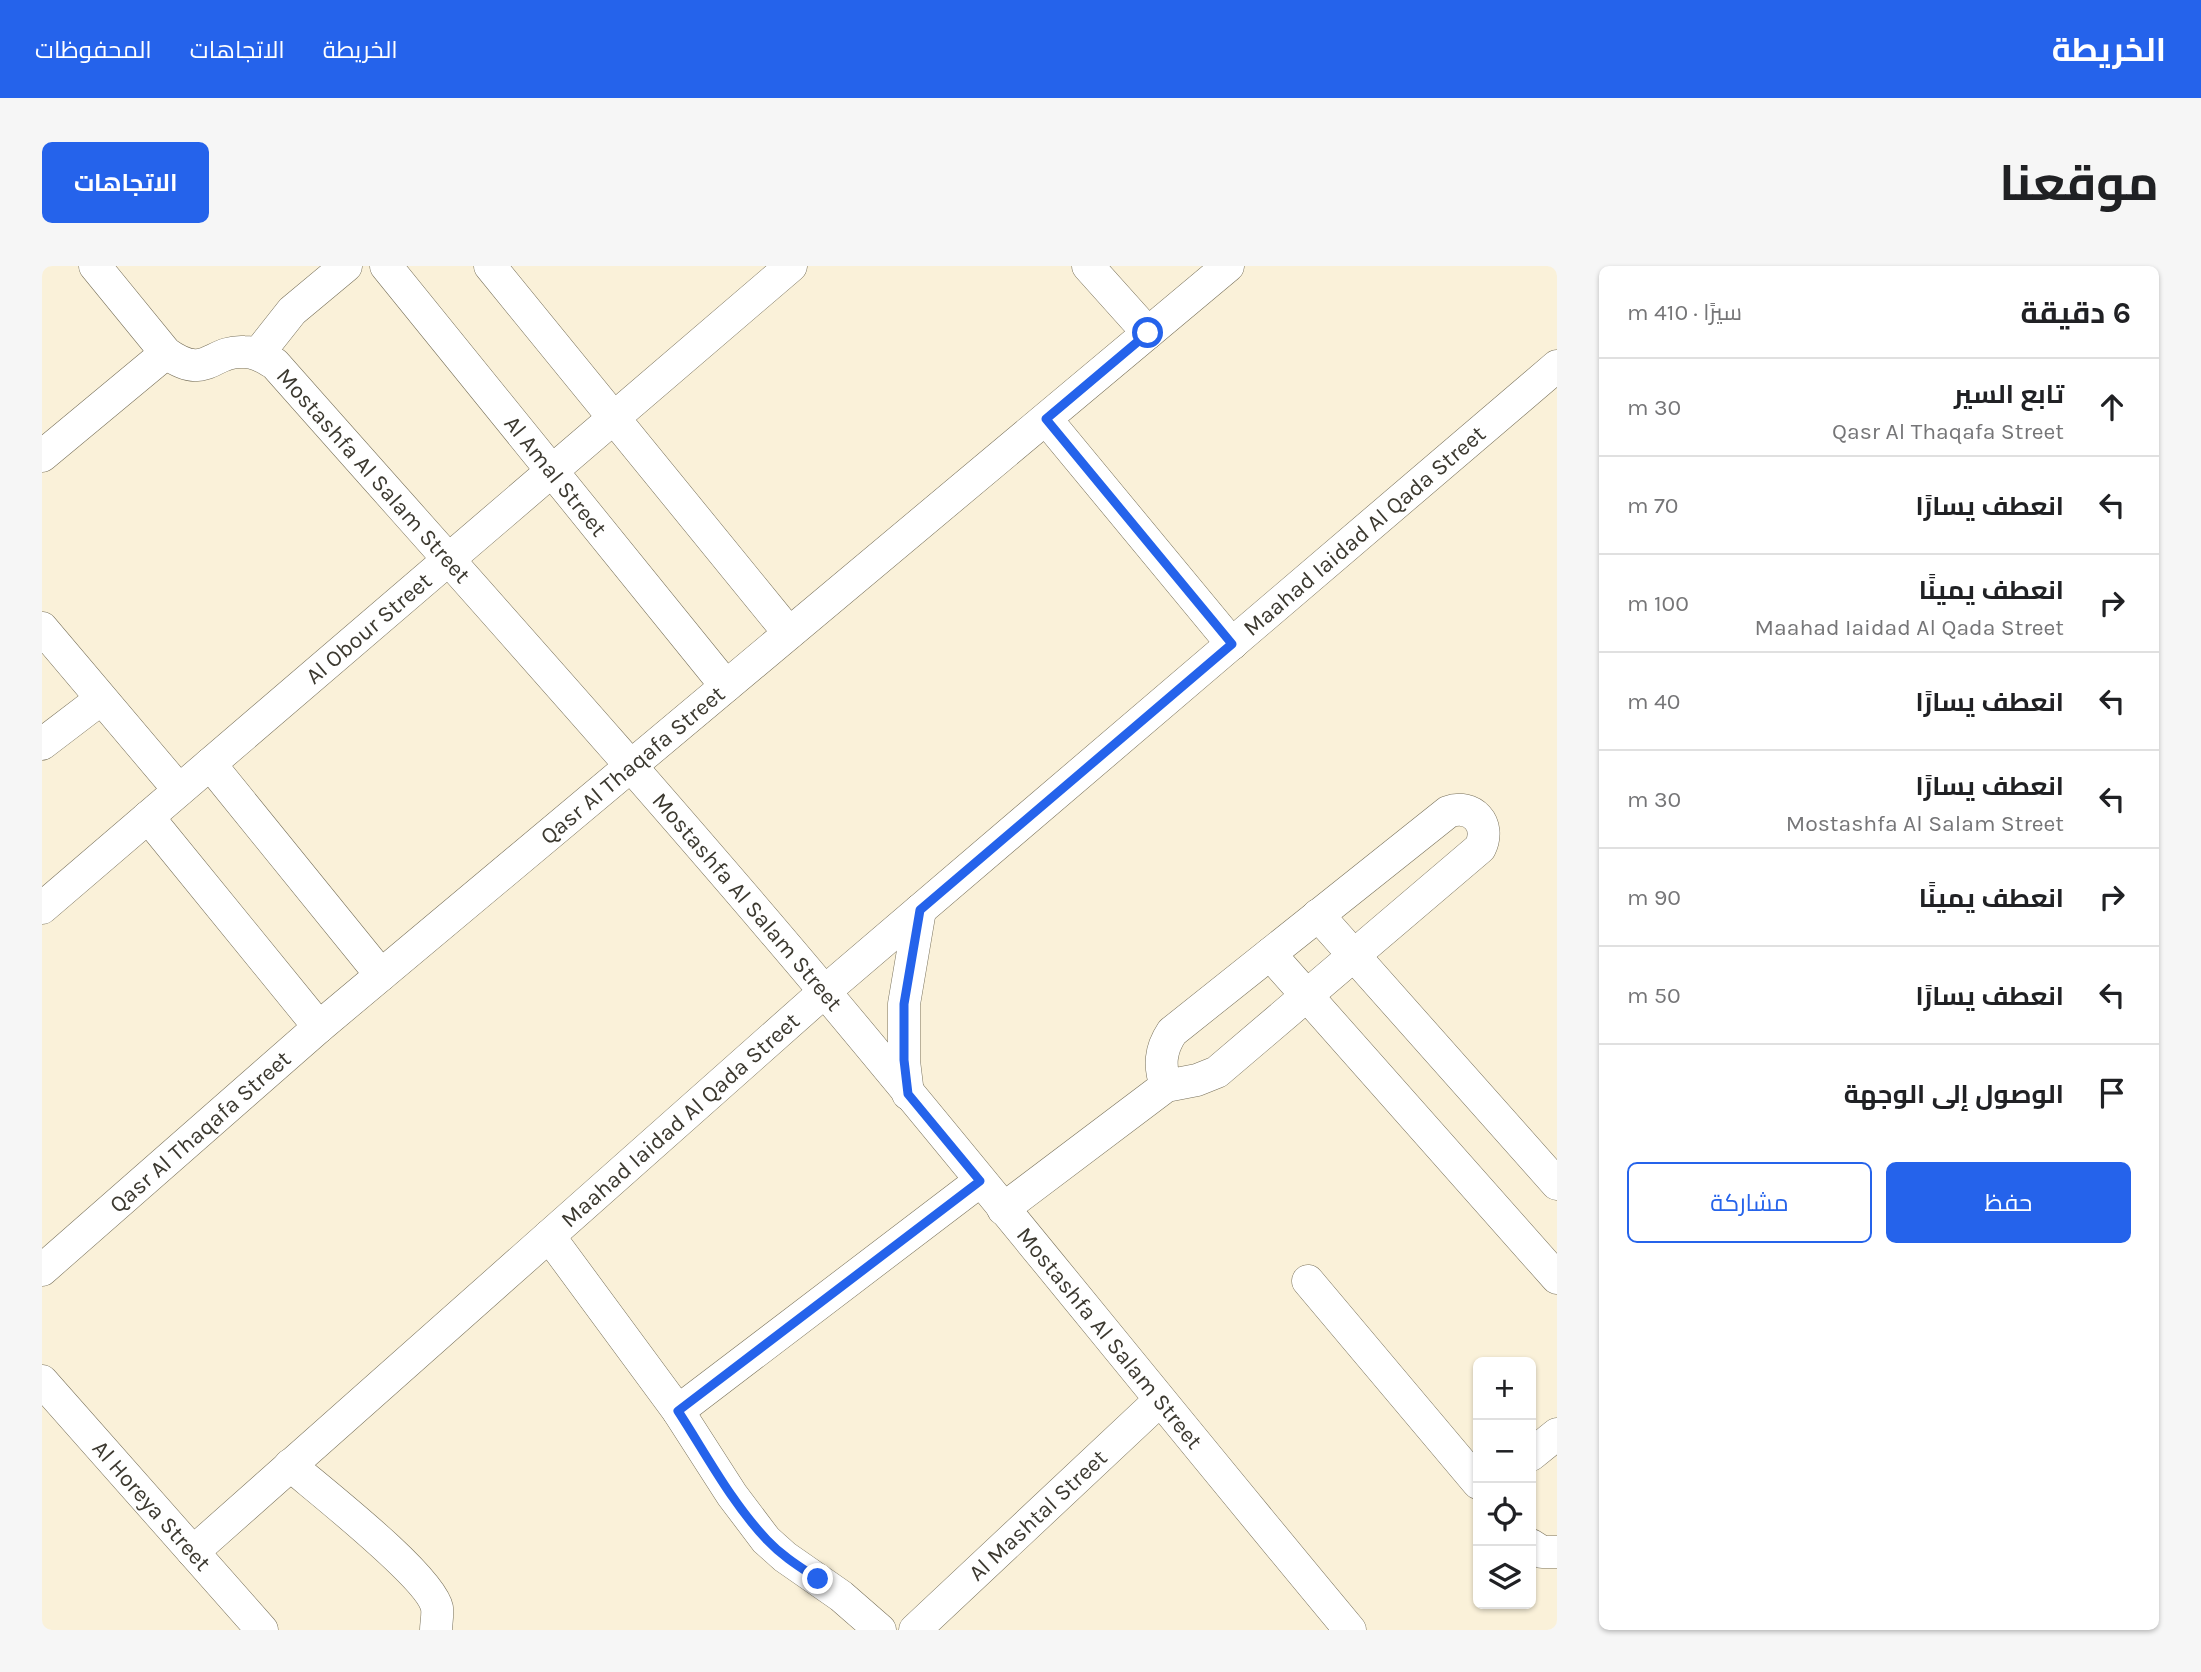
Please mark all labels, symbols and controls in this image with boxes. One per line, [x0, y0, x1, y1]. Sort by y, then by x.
text: الخريطة [2052, 31, 2166, 69]
text: المحفوظات [35, 36, 152, 64]
text: الاتجاهات [190, 36, 285, 64]
text: الخريطة [323, 36, 398, 64]
button: الاتجاهات [42, 142, 209, 223]
text: موقعنا [1999, 155, 2159, 212]
text: 6 دقيقة [2020, 295, 2131, 331]
text: سيرًا · 410 m [1627, 299, 1742, 326]
route start [1132, 317, 1163, 348]
street label: Mostashfa Al Salam Street [271, 362, 476, 589]
text: تابع السير [1954, 379, 2064, 410]
icon: ahead [2093, 388, 2131, 426]
text: 30 m [1627, 394, 1681, 421]
street label: Al Amal Street [499, 410, 613, 542]
text: Qasr Al Thaqafa Street [1832, 418, 2064, 445]
street label: Maahad Iaidad Al Qada Street [1238, 420, 1491, 642]
icon: left [2093, 486, 2131, 524]
text: انعطف يسارًا [1916, 491, 2064, 522]
text: 70 m [1627, 492, 1678, 519]
street label: Al Obour Street [300, 567, 437, 690]
text: انعطف يمينًا [1919, 575, 2064, 606]
icon: right [2093, 584, 2131, 622]
text: 100 m [1627, 590, 1689, 617]
text: Maahad Iaidad Al Qada Street [1755, 614, 2064, 641]
street label: Qasr Al Thaqafa Street [535, 680, 730, 850]
icon: left [2093, 682, 2131, 720]
text: انعطف يسارًا [1916, 687, 2064, 718]
text: 40 m [1627, 688, 1681, 715]
text: انعطف يسارًا [1916, 771, 2064, 802]
icon: left [2093, 780, 2131, 818]
text: 30 m [1627, 786, 1681, 813]
street label: Mostashfa Al Salam Street [647, 787, 849, 1016]
text: Mostashfa Al Salam Street [1786, 810, 2064, 837]
icon: right [2093, 878, 2131, 916]
text: انعطف يمينًا [1919, 883, 2064, 914]
text: 90 m [1627, 884, 1681, 911]
icon: left [2093, 976, 2131, 1014]
text: انعطف يسارًا [1916, 981, 2064, 1012]
text: 50 m [1627, 982, 1681, 1009]
street label: Maahad Iaidad Al Qada Street [555, 1007, 805, 1233]
street label: Qasr Al Thaqafa Street [104, 1045, 296, 1218]
icon: arrive [2093, 1074, 2131, 1112]
text: الوصول إلى الوجهة [1844, 1079, 2064, 1110]
button: مشاركة [1627, 1162, 1872, 1243]
button: حفظ [1886, 1162, 2131, 1243]
street label: Mostashfa Al Salam Street [1011, 1221, 1209, 1454]
map controls [1473, 1357, 1536, 1609]
button: + [1473, 1357, 1536, 1420]
button: − [1473, 1420, 1536, 1483]
street label: Al Horeya Street [87, 1435, 217, 1577]
street label: Al Mashtal Street [963, 1443, 1113, 1586]
button: locate [1473, 1483, 1536, 1546]
button: layers [1473, 1546, 1536, 1609]
route end [802, 1563, 833, 1594]

